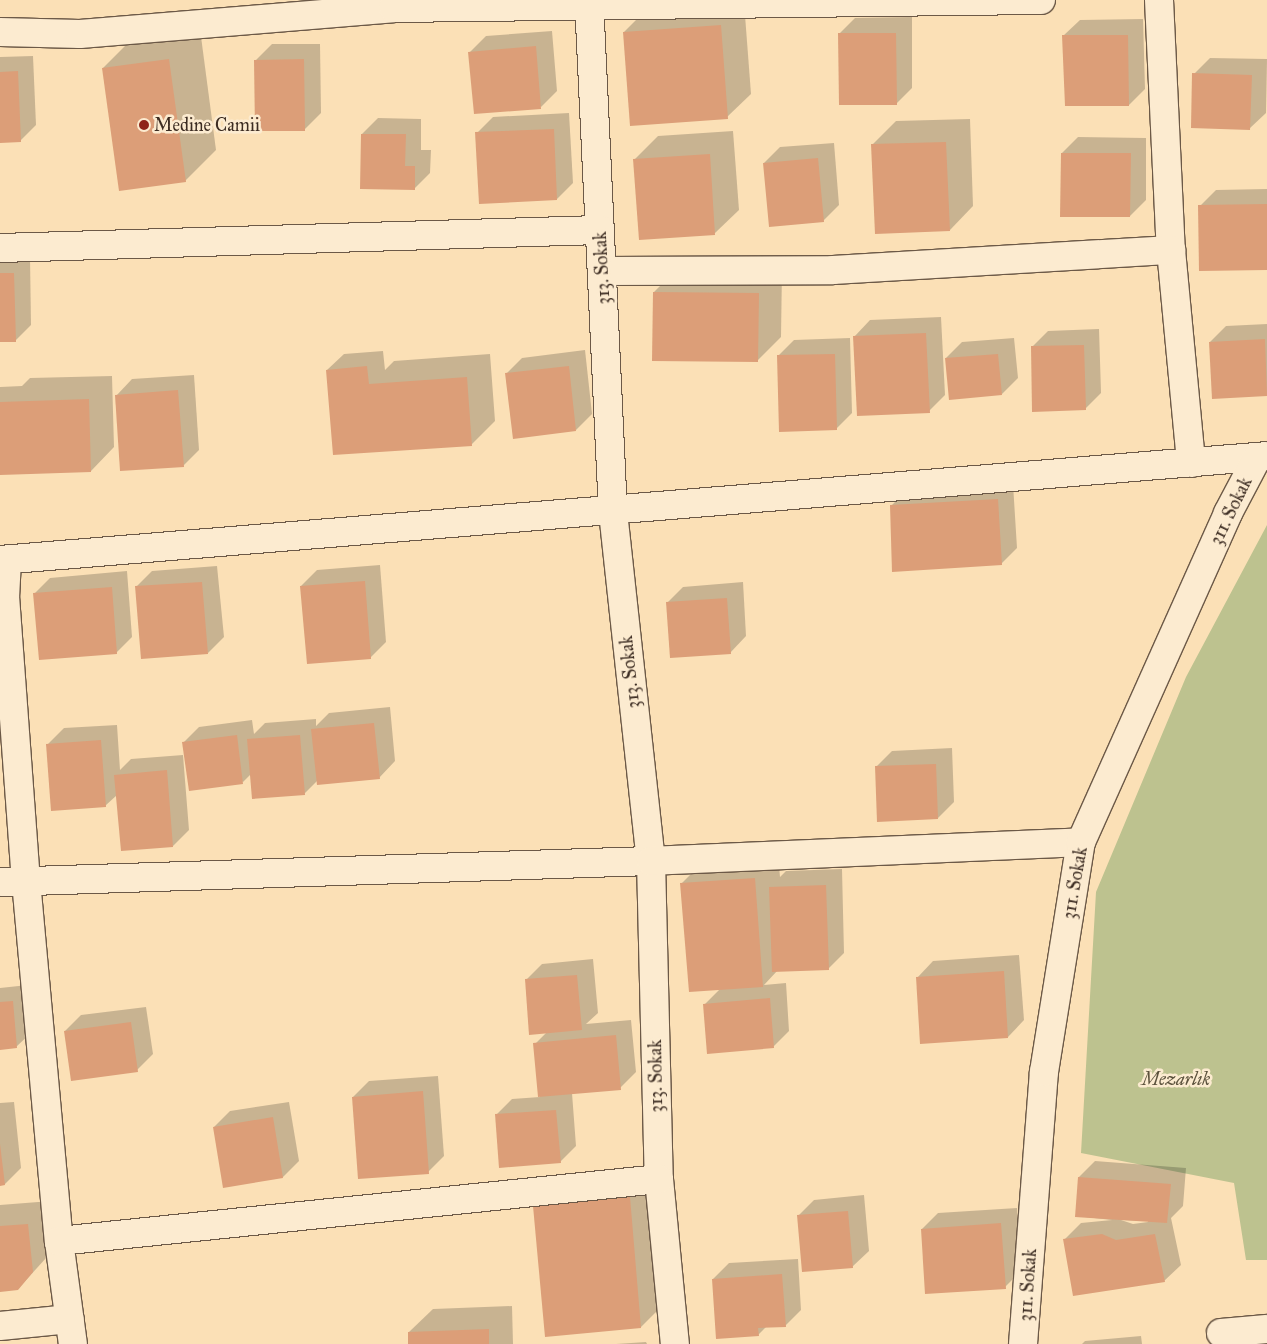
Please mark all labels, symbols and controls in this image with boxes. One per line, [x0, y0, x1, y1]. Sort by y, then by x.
place label: Medine Camii [154, 114, 260, 136]
marker: Medine Camii [138, 119, 150, 131]
street label: 313. Sokak [589, 231, 615, 305]
street label: 311. Sokak [1205, 474, 1257, 548]
street label: 313. Sokak [615, 635, 645, 709]
street label: 311. Sokak [1058, 845, 1092, 921]
street label: 313. Sokak [645, 1039, 667, 1113]
park label: Mezarlık [1142, 1068, 1210, 1090]
street label: 311. Sokak [1015, 1248, 1041, 1322]

